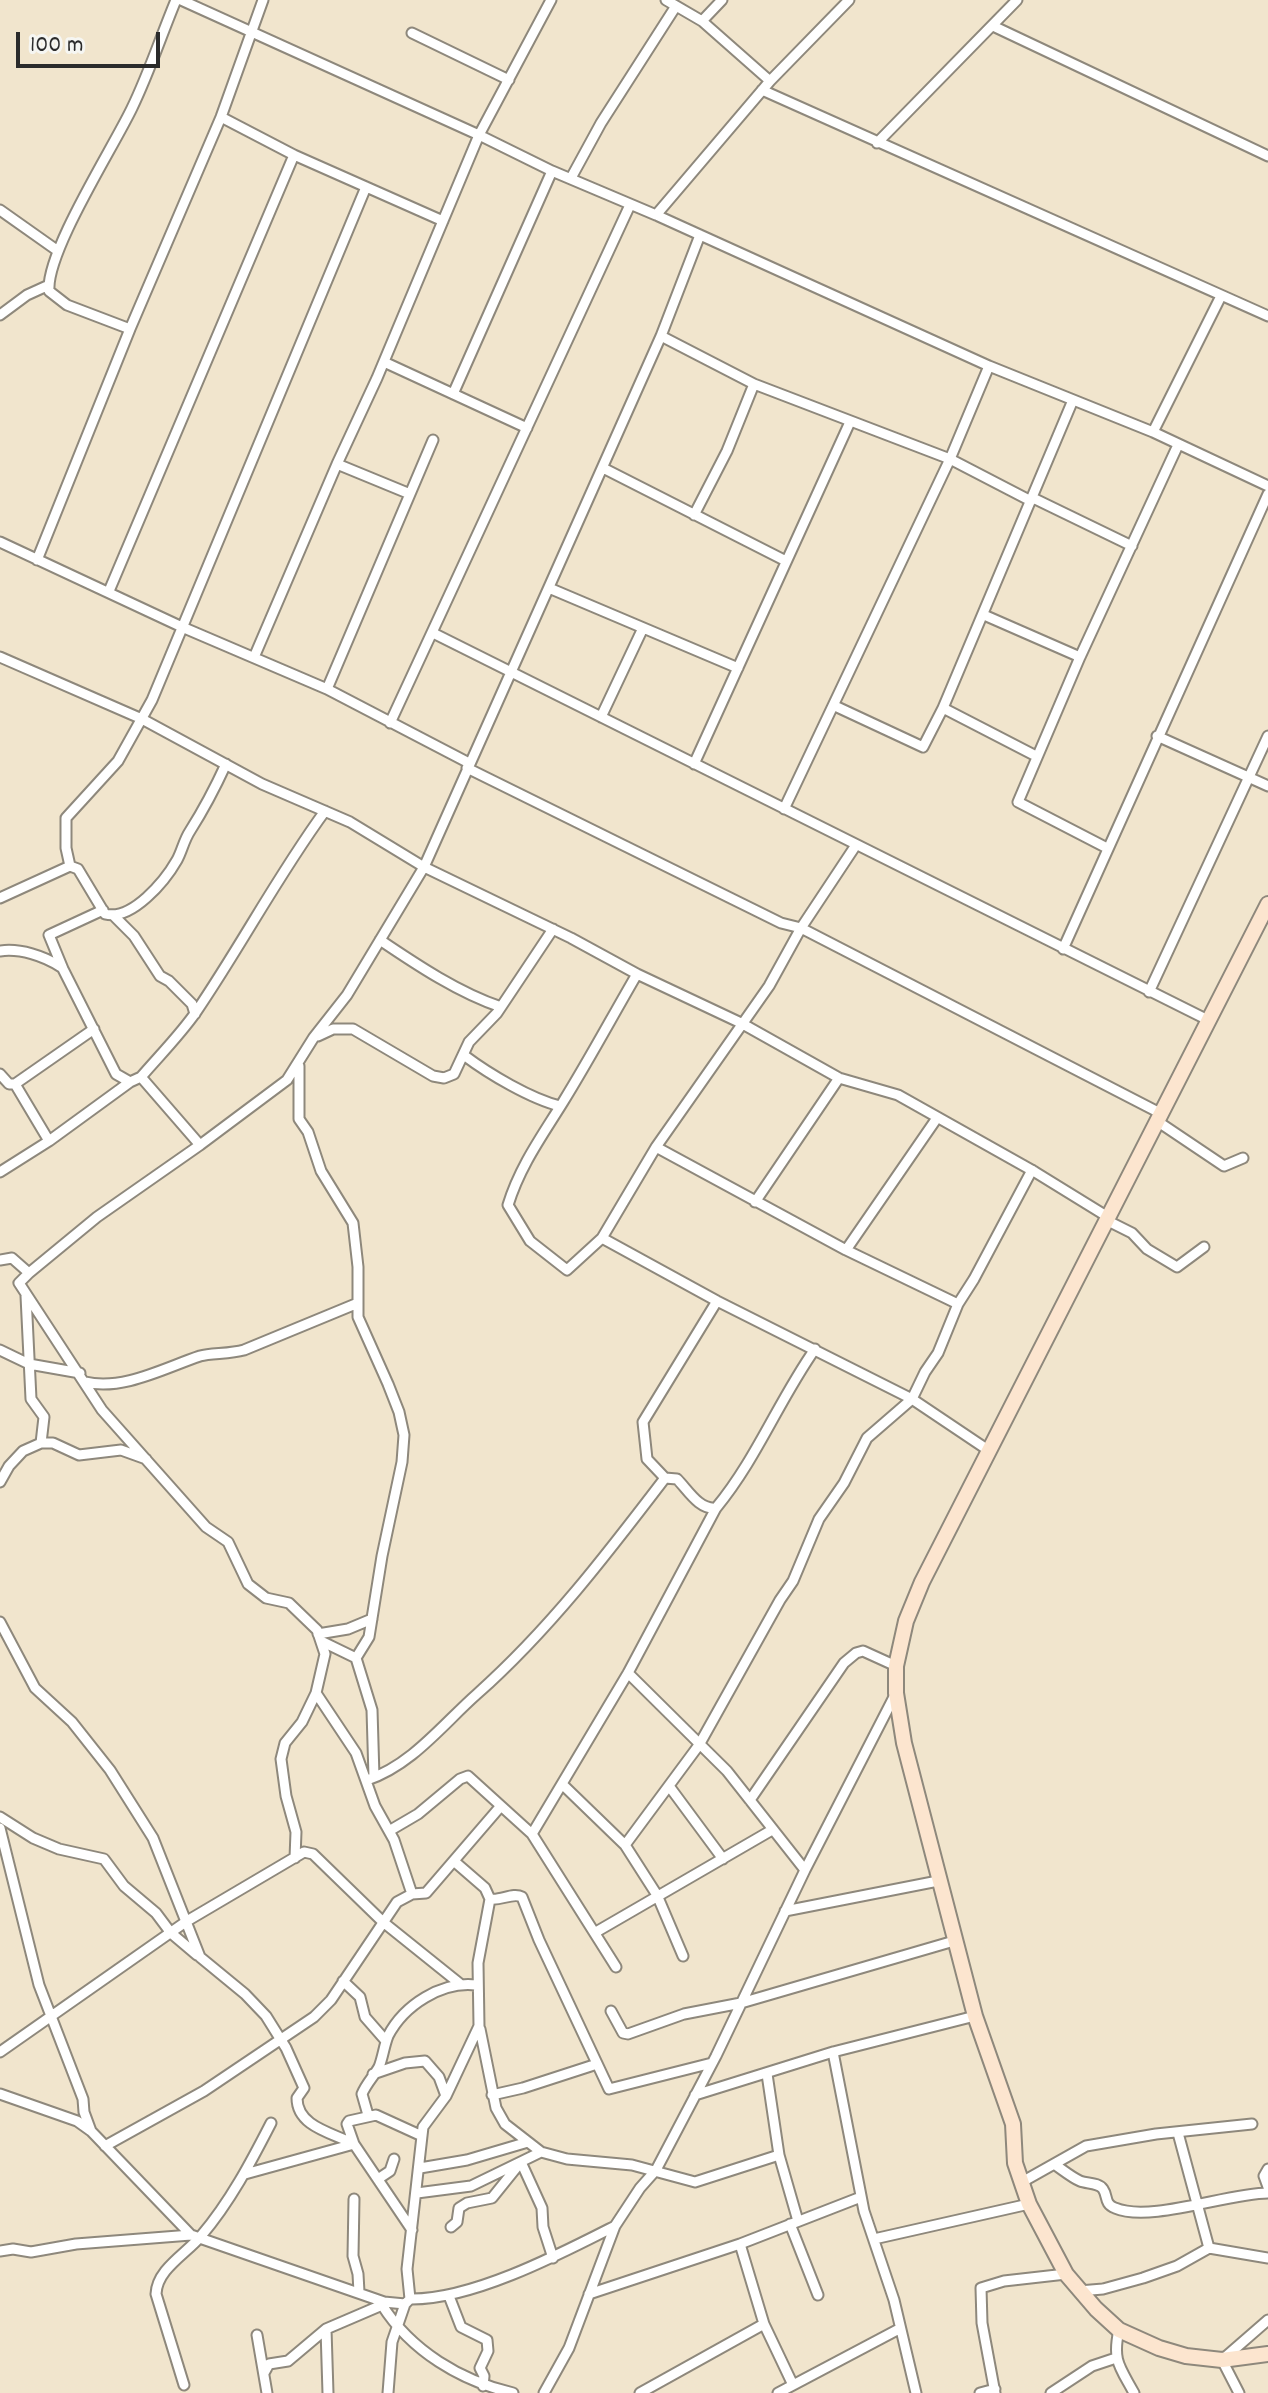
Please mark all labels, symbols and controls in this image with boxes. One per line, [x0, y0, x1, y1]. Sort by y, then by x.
scale bar [20, 16, 164, 66]
text: 100 m [30, 29, 83, 63]

